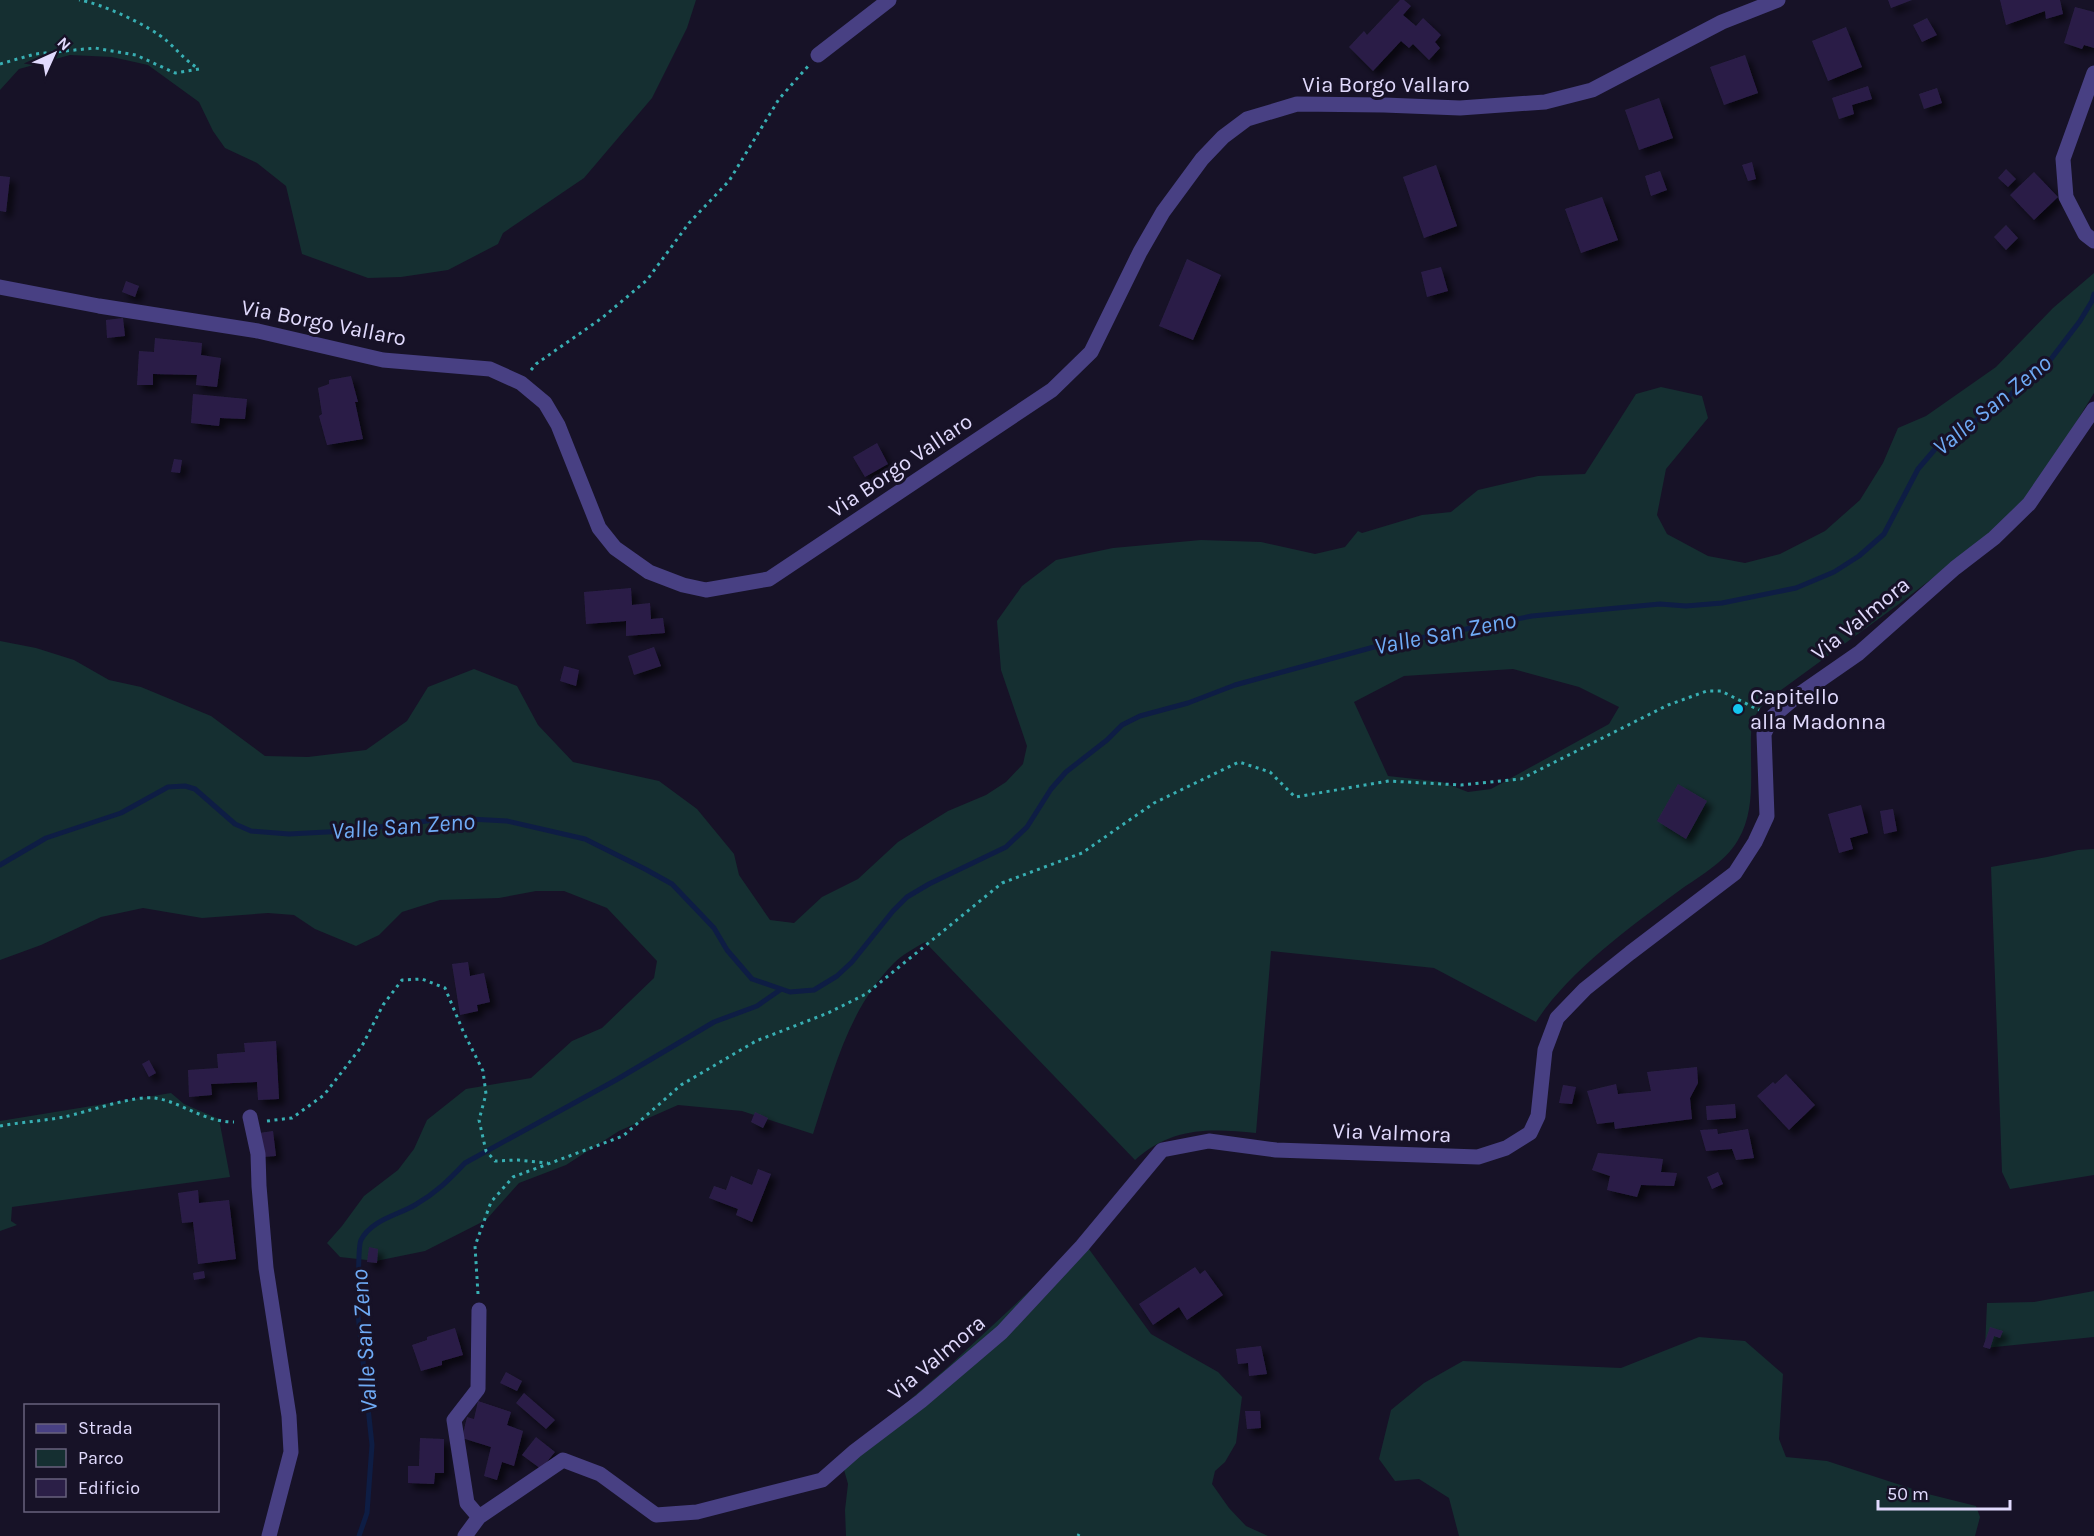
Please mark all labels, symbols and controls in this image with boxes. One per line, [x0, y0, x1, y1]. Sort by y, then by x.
north arrow [24, 24, 84, 84]
text: N [53, 33, 75, 55]
street label: Via Borgo Vallaro [1302, 72, 1470, 98]
street label: Via Borgo Vallaro [239, 294, 408, 352]
water label: Valle San Zeno [1927, 349, 2057, 461]
street label: Via Borgo Vallaro [824, 408, 977, 523]
street label: Via Valmora [1806, 571, 1915, 666]
water label: Valle San Zeno [1372, 605, 1519, 660]
place label: Capitello alla Madonna [1750, 684, 1886, 735]
marker: Capitello alla Madonna [1731, 702, 1745, 716]
water label: Valle San Zeno [330, 807, 476, 845]
street label: Via Valmora [1332, 1118, 1452, 1148]
water label: Valle San Zeno [345, 1268, 383, 1414]
street label: Via Valmora [883, 1310, 991, 1406]
legend [24, 1404, 219, 1512]
text: Strada [78, 1417, 133, 1439]
text: Parco [78, 1447, 124, 1469]
scale bar [1878, 1473, 2010, 1511]
text: Edificio [78, 1477, 140, 1499]
text: 50 m [1887, 1483, 1929, 1505]

